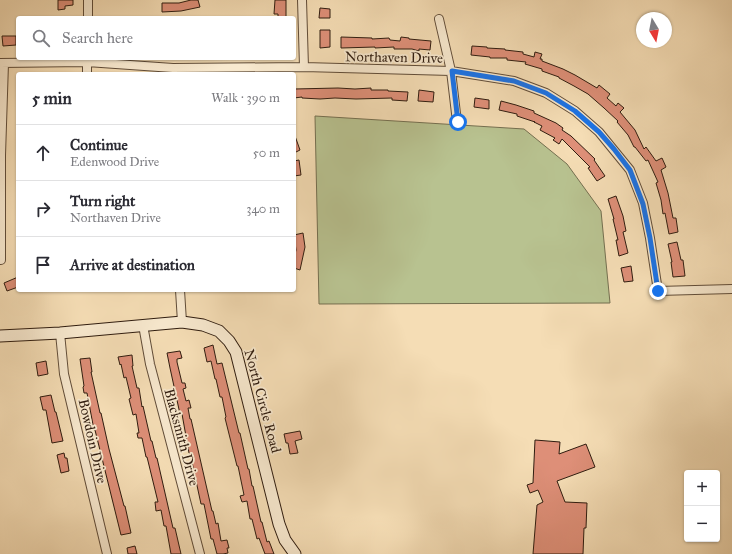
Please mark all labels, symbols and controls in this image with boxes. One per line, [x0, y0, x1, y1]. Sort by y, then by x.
north arrow [636, 12, 672, 48]
search box [16, 16, 296, 60]
icon: search [30, 27, 52, 49]
text: Search here [62, 29, 133, 47]
street label: Northaven Drive [345, 48, 443, 67]
text: 5 min [32, 88, 72, 109]
text: Walk · 390 m [211, 90, 280, 106]
route start [449, 113, 467, 131]
text: Continue [70, 136, 128, 154]
icon: ahead [32, 142, 54, 164]
text: 50 m [253, 145, 280, 161]
text: Edenwood Drive [70, 154, 159, 170]
text: Turn right [70, 192, 135, 210]
icon: right [32, 198, 54, 220]
text: 340 m [246, 201, 280, 217]
text: Northaven Drive [70, 210, 161, 226]
icon: arrive [32, 254, 54, 276]
text: Arrive at destination [70, 256, 195, 274]
route end [649, 282, 667, 300]
street label: North Circle Road [241, 347, 285, 455]
street label: Blacksmith Drive [160, 387, 203, 488]
street label: Bowdoin Drive [75, 397, 111, 485]
map controls [684, 470, 720, 542]
button: + [684, 470, 720, 506]
button: − [684, 506, 720, 542]

